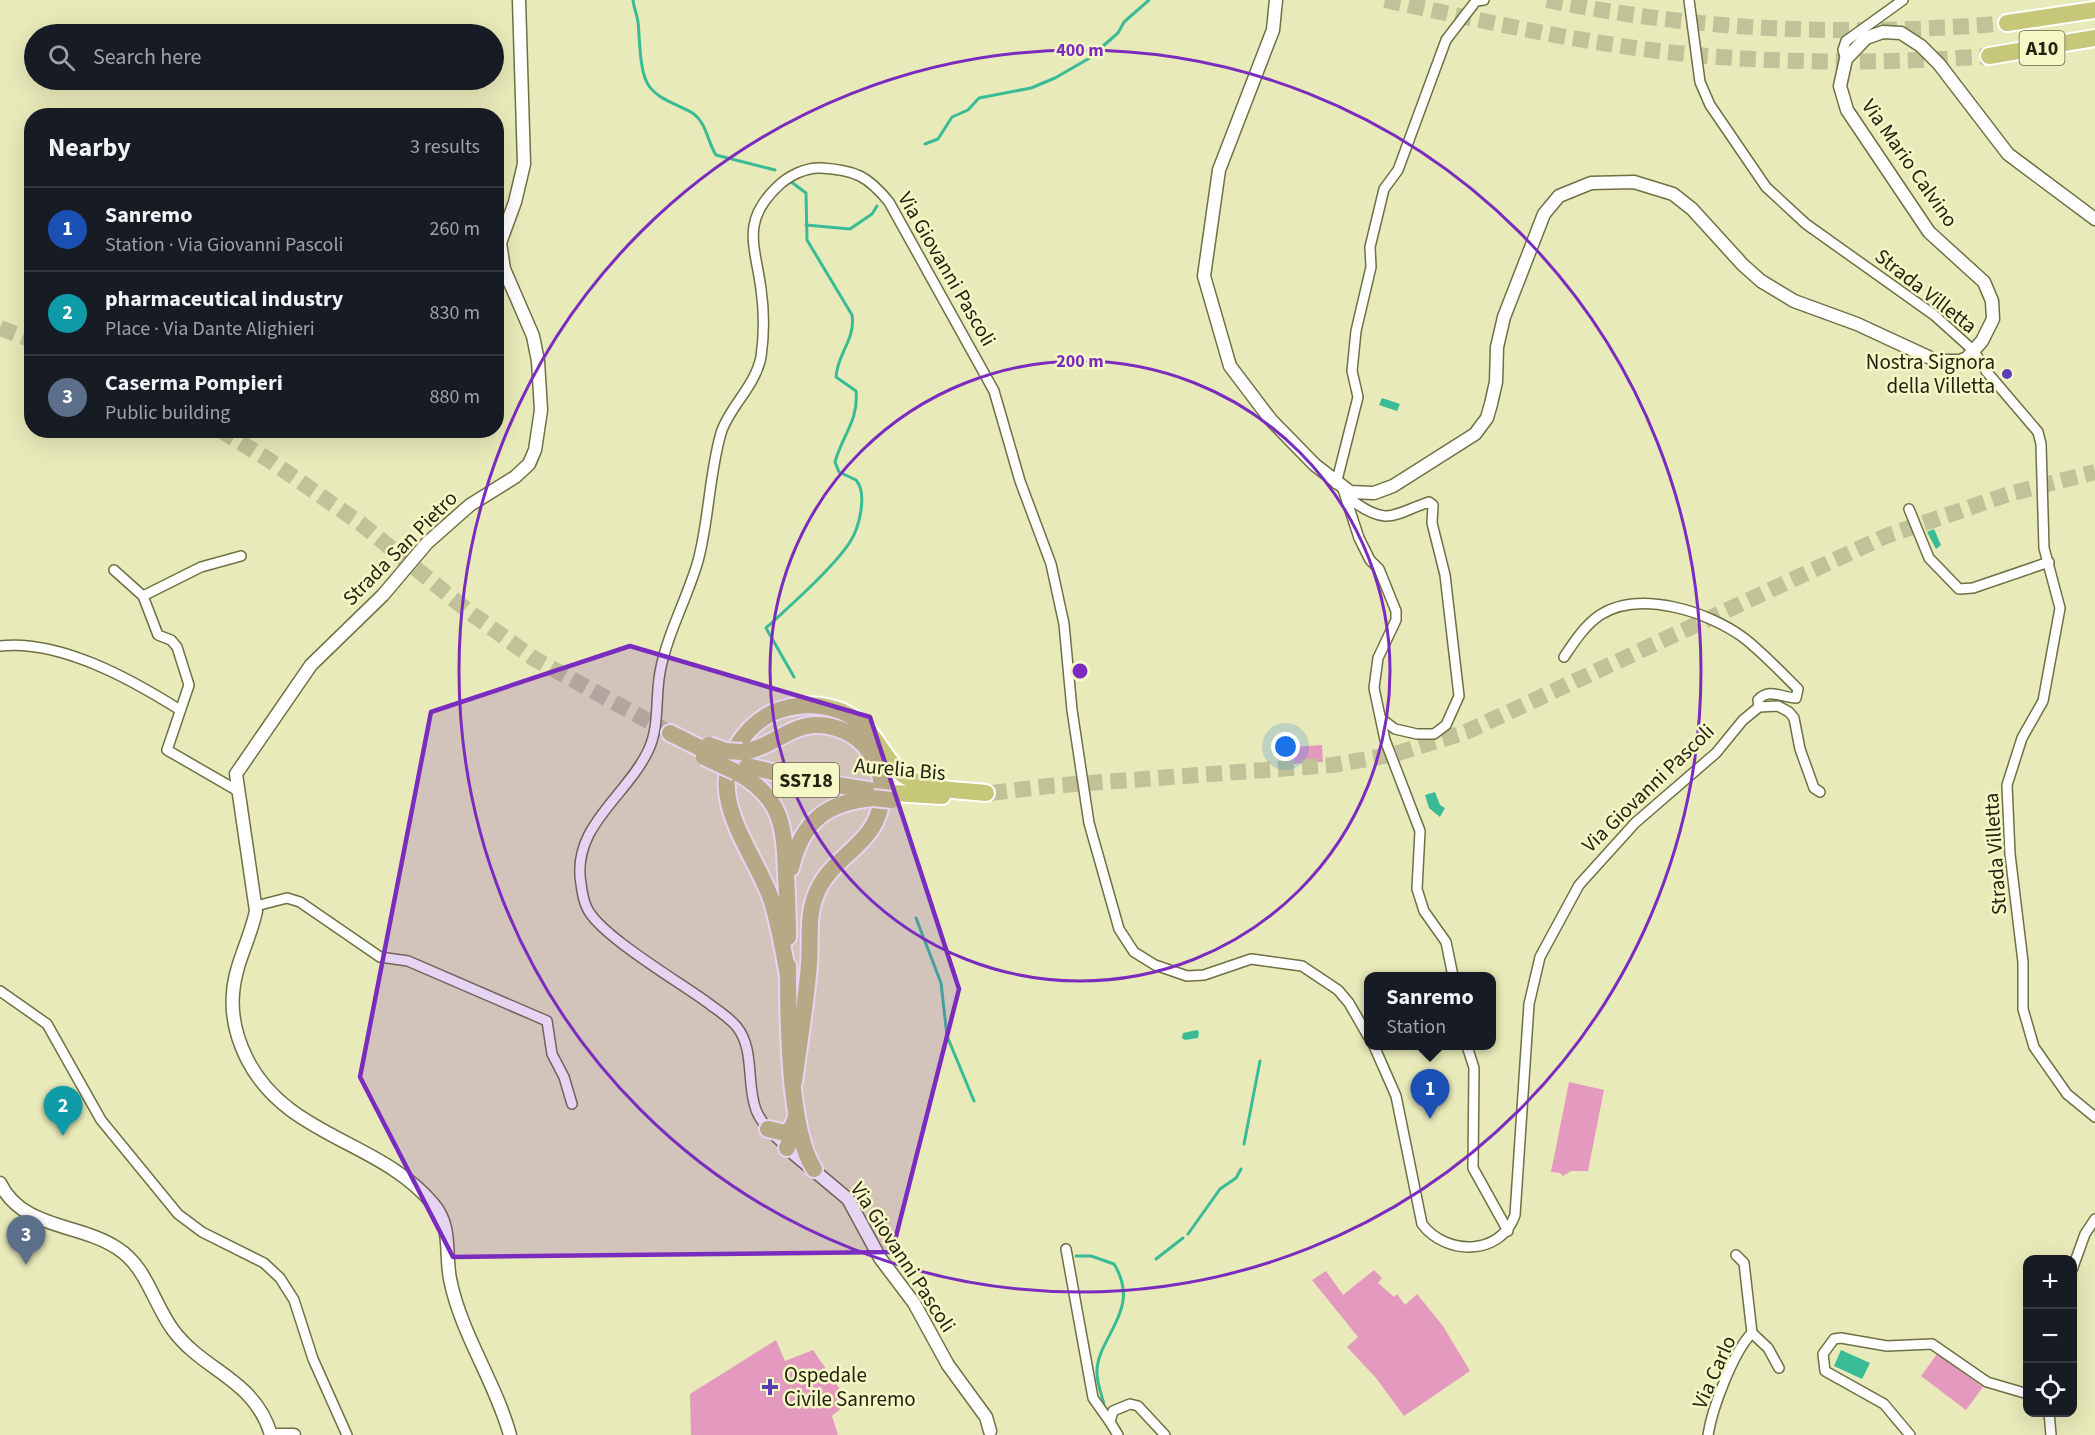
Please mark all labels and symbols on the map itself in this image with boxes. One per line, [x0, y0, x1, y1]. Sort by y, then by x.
road number: A10 [2020, 31, 2064, 65]
text: 400 m [1056, 38, 1104, 63]
street label: Via Mario Calvino [1855, 93, 1965, 233]
street label: Via Giovanni Pascoli [891, 186, 1003, 352]
street label: Strada Villetta [1869, 241, 1983, 341]
place label: Nostra Signora della Villetta [1866, 347, 1995, 401]
text: 200 m [1056, 349, 1104, 374]
marker: Nostra Signora della Villetta [2000, 367, 2014, 381]
street label: Strada San Pietro [336, 484, 464, 612]
centre of rings [1070, 661, 1090, 681]
street label: Via Giovanni Pascoli [1575, 717, 1721, 859]
your location [1271, 732, 1300, 761]
street label: Aurelia Bis [853, 750, 947, 788]
road number: SS718 [773, 763, 839, 797]
street label: Strada Villetta [1976, 792, 2014, 916]
pin: 1 [1410, 1070, 1450, 1119]
pin: 2 [44, 1086, 82, 1136]
street label: Via Giovanni Pascoli [843, 1176, 963, 1338]
pin: 3 [6, 1216, 46, 1265]
street label: Via Carlo [1685, 1331, 1743, 1413]
place label: Ospedale Civile Sanremo [784, 1360, 916, 1414]
marker: Ospedale Civile Sanremo [761, 1378, 779, 1396]

